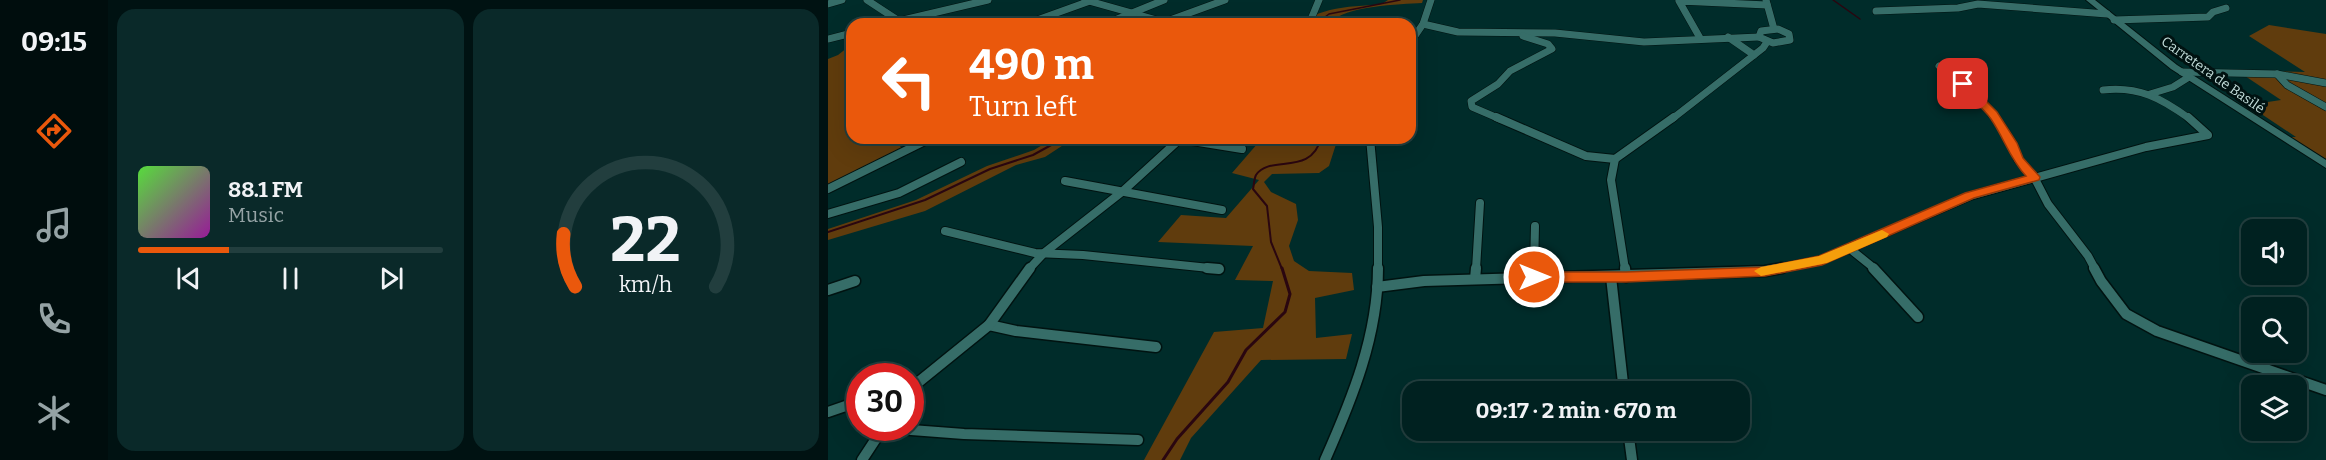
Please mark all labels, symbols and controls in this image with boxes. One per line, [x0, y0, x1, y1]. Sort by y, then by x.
text: 09:15 [21, 26, 87, 58]
street label: Carretera de Basilé [2158, 33, 2268, 117]
text: 490 m [969, 40, 1094, 90]
icon: left [870, 42, 948, 120]
pin [1937, 58, 1988, 109]
icon: arrive [1946, 67, 1979, 100]
text: Turn left [969, 91, 1077, 123]
icon: directions [33, 110, 75, 152]
text: 88.1 FM [228, 176, 303, 203]
text: Music [228, 203, 284, 227]
text: 22 [611, 203, 681, 278]
icon: music [33, 204, 75, 246]
map controls [2241, 219, 2307, 441]
button: sound [2241, 219, 2307, 285]
position arrow [1502, 245, 1566, 309]
icon: previous [172, 262, 205, 295]
icon: pause [274, 262, 307, 295]
icon: next [375, 262, 408, 295]
text: km/h [619, 272, 672, 298]
button: search [2241, 297, 2307, 363]
icon: phone [33, 298, 75, 340]
speed limit sign: 30 [846, 363, 924, 441]
button: layers [2241, 375, 2307, 441]
icon: climate [33, 392, 75, 434]
text: 09:17 · 2 min · 670 m [1476, 397, 1676, 424]

